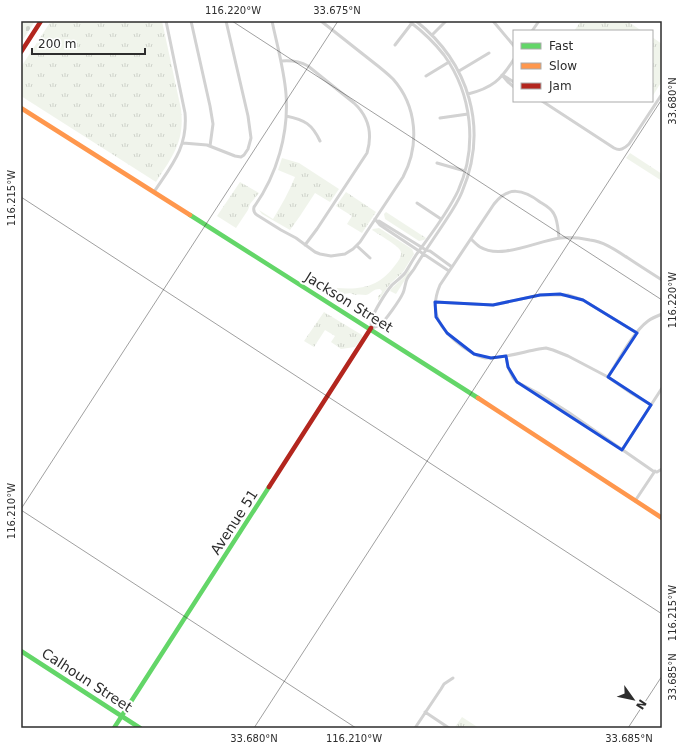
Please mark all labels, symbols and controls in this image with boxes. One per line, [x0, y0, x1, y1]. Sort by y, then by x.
text: 116.220°W [205, 5, 261, 16]
text: 33.675°N [313, 5, 361, 16]
scale bar [32, 30, 145, 56]
legend [513, 30, 653, 102]
text: 200 m [38, 37, 76, 51]
text: Fast [549, 39, 573, 53]
text: Slow [549, 59, 577, 73]
text: 33.680°N [667, 77, 678, 125]
text: Jam [548, 79, 572, 93]
text: 116.215°W [6, 170, 17, 226]
street label: Jackson Street [301, 268, 396, 336]
text: 116.220°W [667, 272, 678, 328]
text: 116.210°W [6, 483, 17, 539]
street label: Avenue 51 [207, 486, 261, 558]
text: 116.215°W [667, 585, 678, 641]
street label: Calhoun Street [39, 645, 136, 715]
text: 33.685°N [667, 653, 678, 701]
north arrow [613, 679, 653, 719]
text: N [633, 697, 649, 712]
text: 33.680°N [230, 733, 278, 744]
text: 116.210°W [326, 733, 382, 744]
text: 33.685°N [605, 733, 653, 744]

